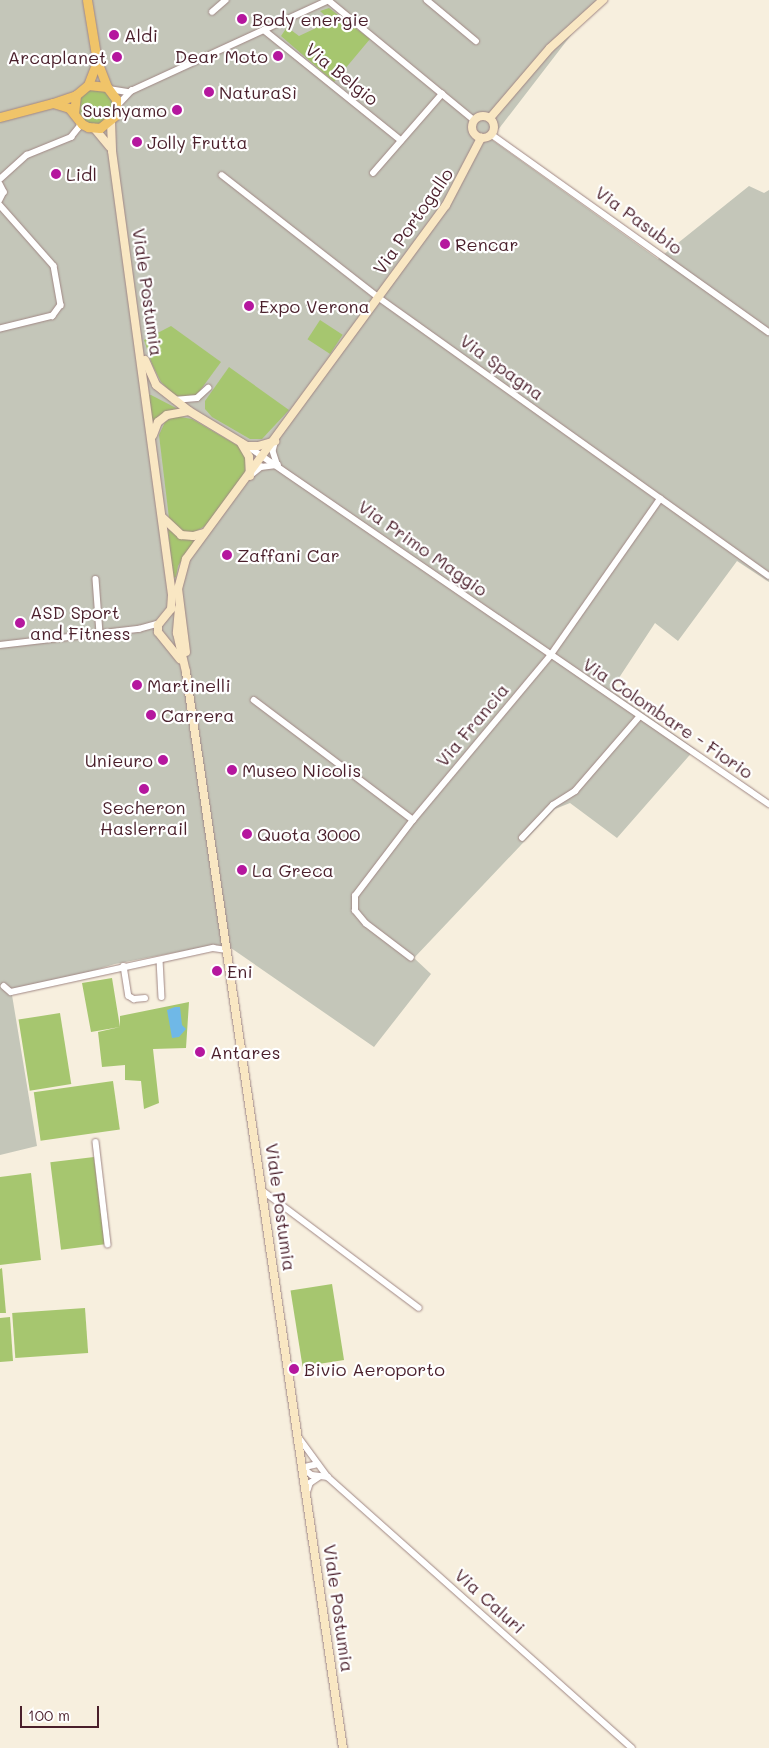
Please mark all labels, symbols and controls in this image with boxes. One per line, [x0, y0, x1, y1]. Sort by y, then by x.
place label: Body energie [252, 8, 369, 30]
marker: Body energie [236, 13, 248, 25]
place label: Aldi [124, 24, 158, 46]
marker: Aldi [108, 29, 120, 41]
street label: Via Belgio [301, 38, 383, 110]
place label: Dear Moto [175, 45, 268, 67]
place label: Arcaplanet [8, 46, 107, 68]
marker: Dear Moto [272, 50, 284, 62]
marker: Arcaplanet [111, 51, 123, 63]
place label: NaturaSì [219, 81, 297, 103]
marker: NaturaSì [203, 86, 215, 98]
place label: Sushyamo [82, 99, 167, 121]
marker: Sushyamo [171, 104, 183, 116]
place label: Jolly Frutta [147, 131, 248, 153]
marker: Jolly Frutta [131, 136, 143, 148]
place label: Lidl [66, 163, 97, 185]
street label: Via Portogallo [368, 164, 458, 278]
marker: Lidl [50, 168, 62, 180]
street label: Via Pasubio [591, 181, 687, 259]
street label: Viale Postumia [128, 227, 168, 357]
place label: Rencar [455, 233, 518, 255]
marker: Rencar [439, 238, 451, 250]
place label: Expo Verona [259, 295, 370, 317]
marker: Expo Verona [243, 300, 255, 312]
street label: Via Spagna [456, 329, 548, 405]
street label: Via Primo Maggio [354, 495, 492, 601]
place label: Zaffani Car [237, 544, 340, 566]
marker: Zaffani Car [221, 549, 233, 561]
place label: ASD Sport and Fitness [30, 602, 130, 644]
marker: ASD Sport and Fitness [14, 617, 26, 629]
street label: Via Colombare - Fiorio [579, 653, 757, 783]
place label: Martinelli [147, 674, 231, 696]
marker: Martinelli [131, 679, 143, 691]
street label: Via Francia [431, 679, 513, 771]
place label: Carrera [161, 704, 235, 726]
marker: Carrera [145, 709, 157, 721]
place label: Unieuro [85, 749, 153, 771]
marker: Unieuro [157, 754, 169, 766]
place label: Museo Nicolis [242, 759, 361, 781]
marker: Museo Nicolis [226, 764, 238, 776]
marker: Secheron Haslerrail [138, 783, 150, 795]
place label: Secheron Haslerrail [100, 797, 188, 840]
place label: Quota 3000 [257, 823, 360, 845]
marker: Quota 3000 [241, 828, 253, 840]
place label: La Greca [252, 859, 334, 881]
marker: La Greca [236, 864, 248, 876]
place label: Eni [227, 960, 253, 982]
marker: Eni [211, 965, 223, 977]
place label: Antares [210, 1041, 280, 1063]
marker: Antares [194, 1046, 206, 1058]
street label: Viale Postumia [261, 1142, 301, 1272]
place label: Bivio Aeroporto [304, 1358, 445, 1380]
marker: Bivio Aeroporto [288, 1363, 300, 1375]
street label: Viale Postumia [319, 1543, 359, 1673]
street label: Via Caluri [450, 1564, 530, 1638]
scale bar [22, 1696, 101, 1728]
text: 100 m [28, 1705, 70, 1725]

